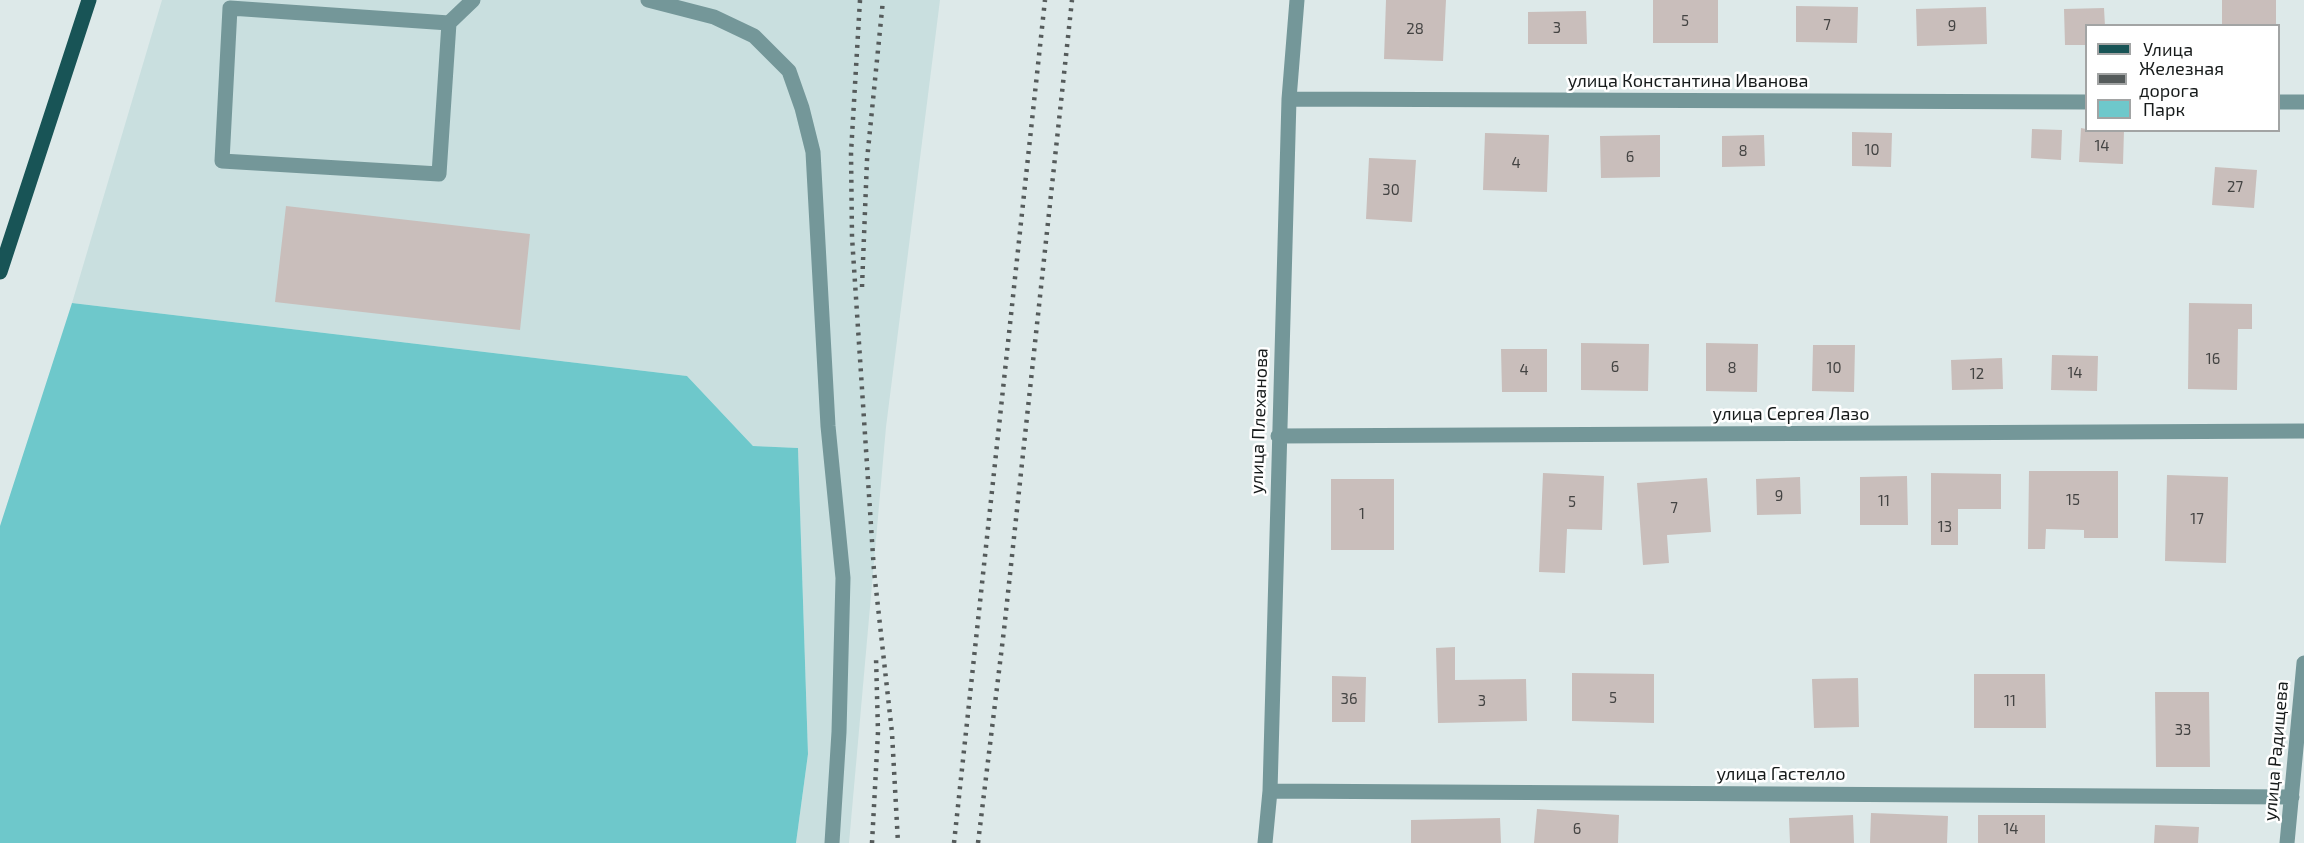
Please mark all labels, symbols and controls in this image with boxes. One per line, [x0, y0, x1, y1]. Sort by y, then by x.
house number: 5 [1681, 12, 1689, 30]
house number: 7 [1823, 16, 1831, 34]
house number: 9 [1948, 17, 1956, 35]
house number: 3 [1553, 19, 1561, 37]
house number: 28 [1406, 20, 1424, 38]
legend [2085, 24, 2280, 132]
text: Улица [2143, 38, 2193, 60]
text: Железная дорога [2139, 57, 2224, 101]
street label: улица Константина Иванова [1568, 70, 1808, 92]
text: Парк [2143, 98, 2185, 120]
house number: 14 [2094, 137, 2110, 155]
house number: 10 [1864, 141, 1880, 159]
house number: 8 [1738, 142, 1748, 160]
house number: 6 [1626, 148, 1634, 166]
house number: 4 [1511, 154, 1521, 172]
house number: 27 [2227, 178, 2243, 196]
house number: 30 [1382, 181, 1400, 199]
street label: улица Плеханова [1246, 348, 1272, 494]
house number: 16 [2206, 350, 2220, 368]
house number: 6 [1611, 358, 1619, 376]
house number: 8 [1727, 359, 1737, 377]
house number: 10 [1826, 359, 1842, 377]
house number: 4 [1519, 361, 1529, 379]
house number: 14 [2067, 364, 2083, 382]
house number: 12 [1970, 365, 1984, 383]
street label: улица Сергея Лазо [1712, 403, 1870, 425]
house number: 9 [1775, 487, 1783, 505]
house number: 15 [2066, 491, 2080, 509]
house number: 11 [1878, 492, 1890, 510]
house number: 5 [1568, 493, 1576, 511]
house number: 7 [1670, 499, 1678, 517]
house number: 1 [1359, 505, 1365, 523]
house number: 17 [2190, 510, 2204, 528]
house number: 13 [1938, 518, 1952, 536]
street label: улица Радищева [2259, 680, 2293, 822]
house number: 5 [1609, 689, 1617, 707]
house number: 36 [1341, 690, 1357, 708]
house number: 3 [1478, 692, 1486, 710]
house number: 11 [2004, 692, 2016, 710]
house number: 33 [2175, 721, 2191, 739]
street label: улица Гастелло [1716, 763, 1846, 785]
house number: 6 [1573, 820, 1581, 838]
house number: 14 [2003, 820, 2019, 838]

